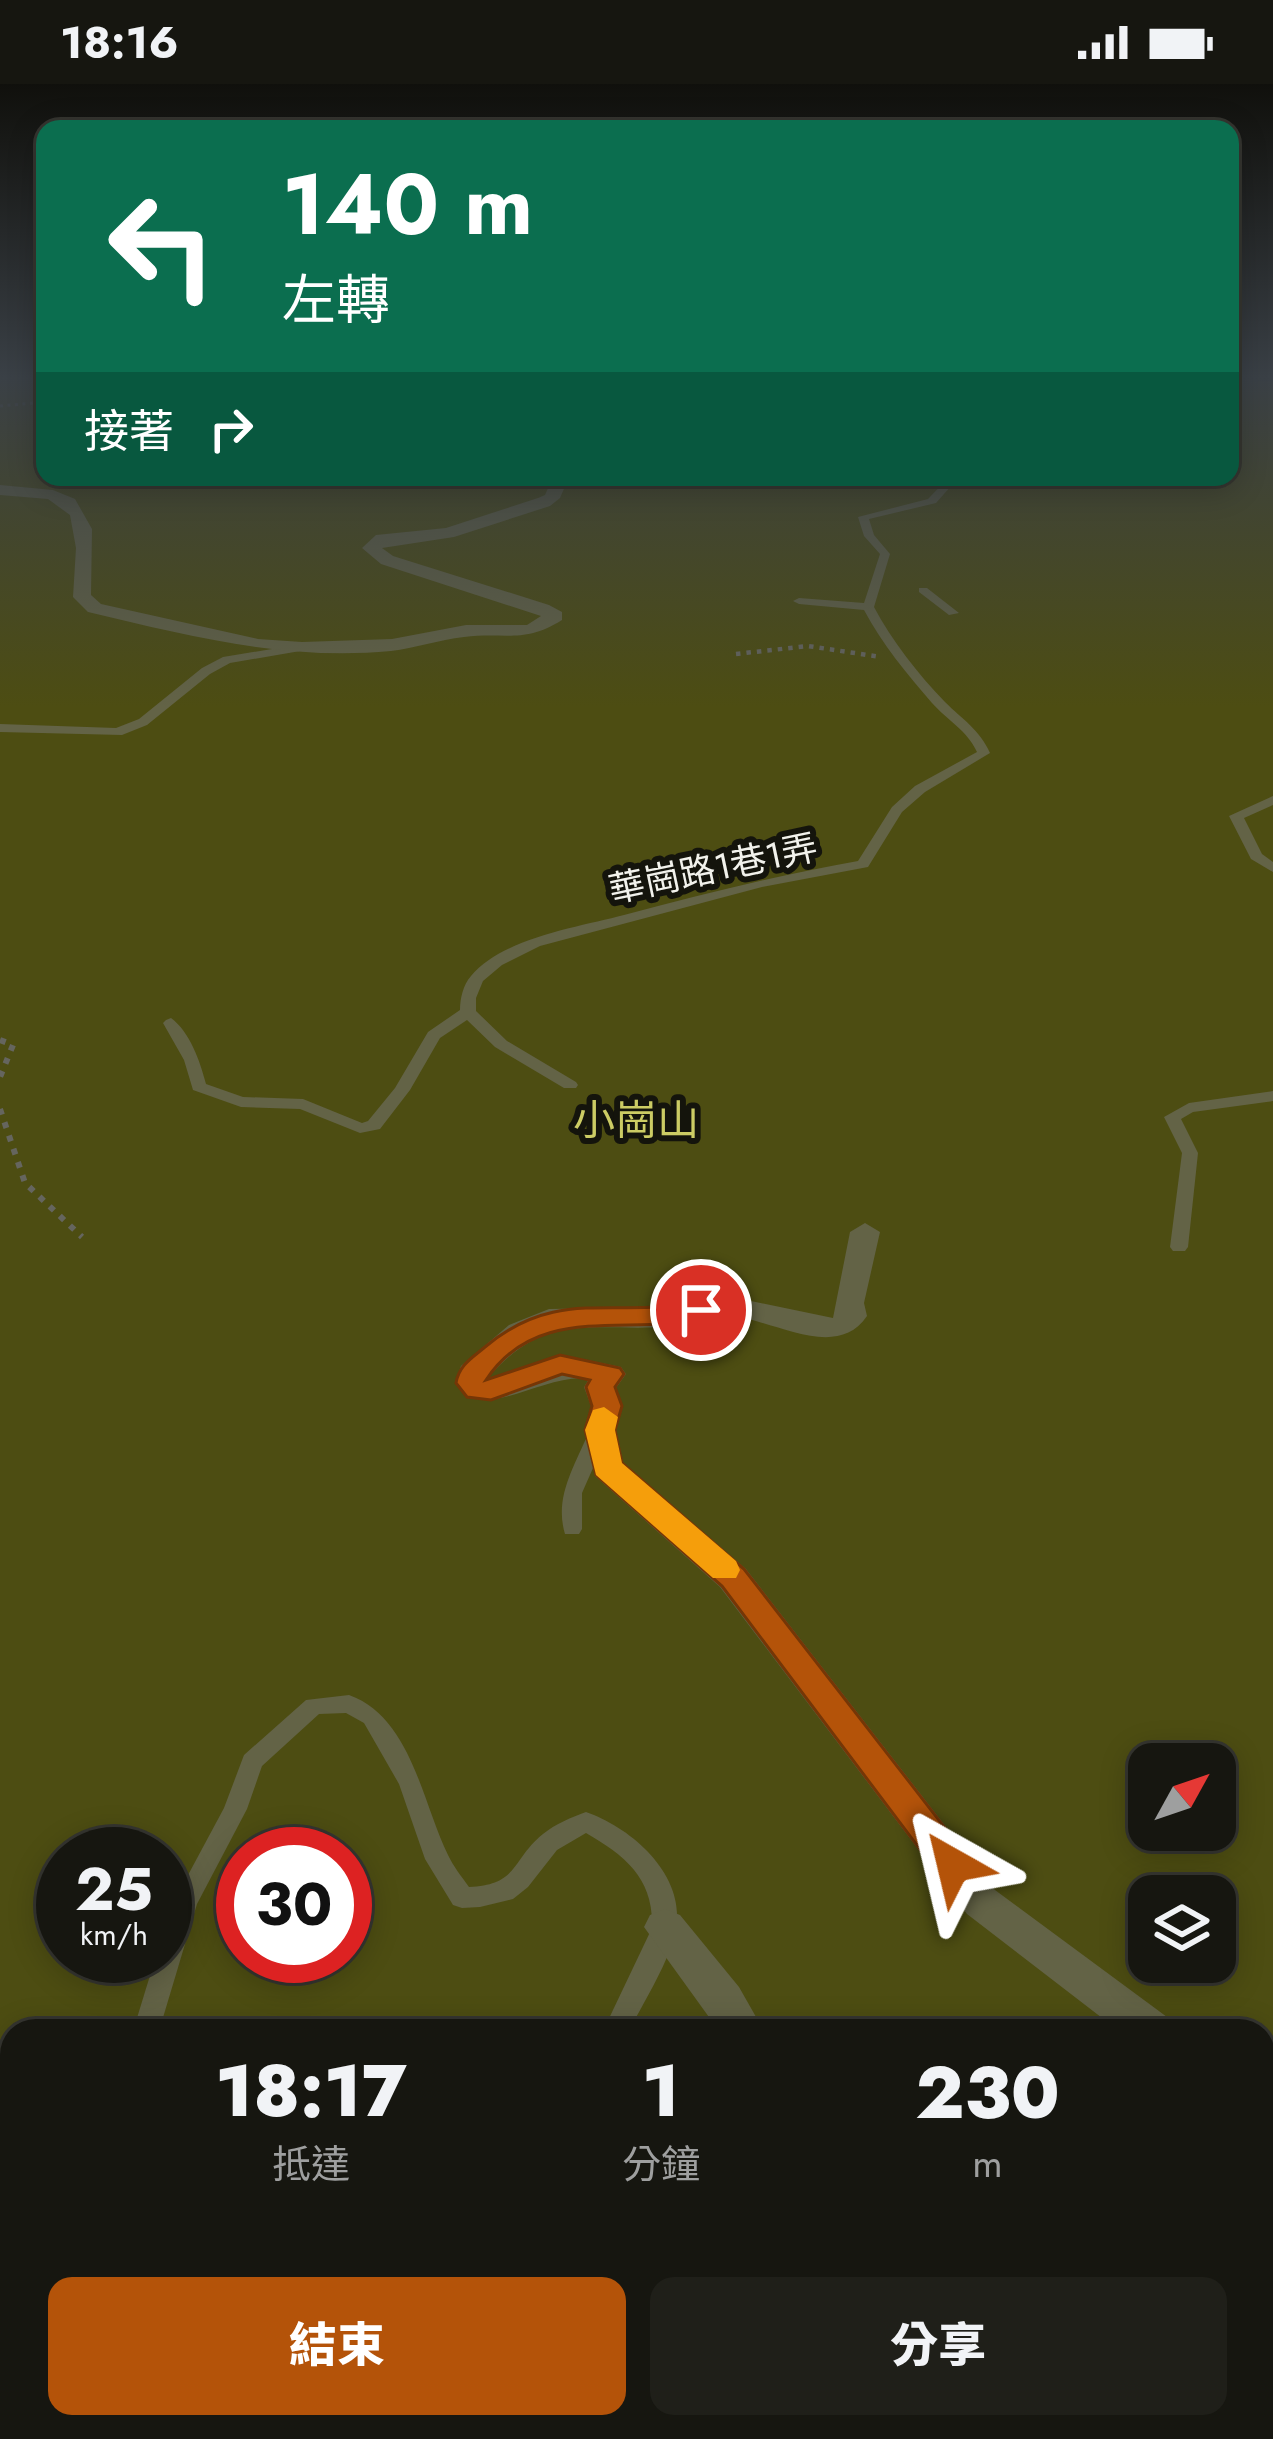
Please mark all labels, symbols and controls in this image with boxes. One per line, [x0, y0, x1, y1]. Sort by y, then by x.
text: 18:16 [60, 10, 179, 75]
text: 140 m [282, 144, 533, 266]
icon: left [84, 168, 240, 324]
text: 左轉 [282, 261, 390, 339]
icon: right [198, 396, 264, 462]
text: 接著 [84, 399, 174, 464]
street label: 華崗路1巷1弄 [604, 820, 822, 916]
park label: 小崗山 [573, 1090, 699, 1151]
pin [650, 1259, 752, 1361]
icon: arrive [668, 1277, 734, 1343]
north arrow [1128, 1743, 1236, 1851]
map controls [1128, 1743, 1236, 1983]
position arrow [890, 1802, 1016, 1928]
speed limit sign: 30 [216, 1827, 372, 1983]
text: 25 [75, 1846, 153, 1933]
button: layers [1128, 1875, 1236, 1983]
text: km/h [80, 1913, 148, 1956]
text: 18:17 [215, 2039, 407, 2143]
text: 1 [642, 2039, 680, 2143]
text: 230 [915, 2041, 1060, 2145]
text: m [972, 2135, 1003, 2192]
text: 抵達 [272, 2136, 350, 2193]
text: 分鐘 [622, 2136, 700, 2193]
button: 結束 [48, 2277, 626, 2415]
button: 分享 [650, 2277, 1227, 2415]

